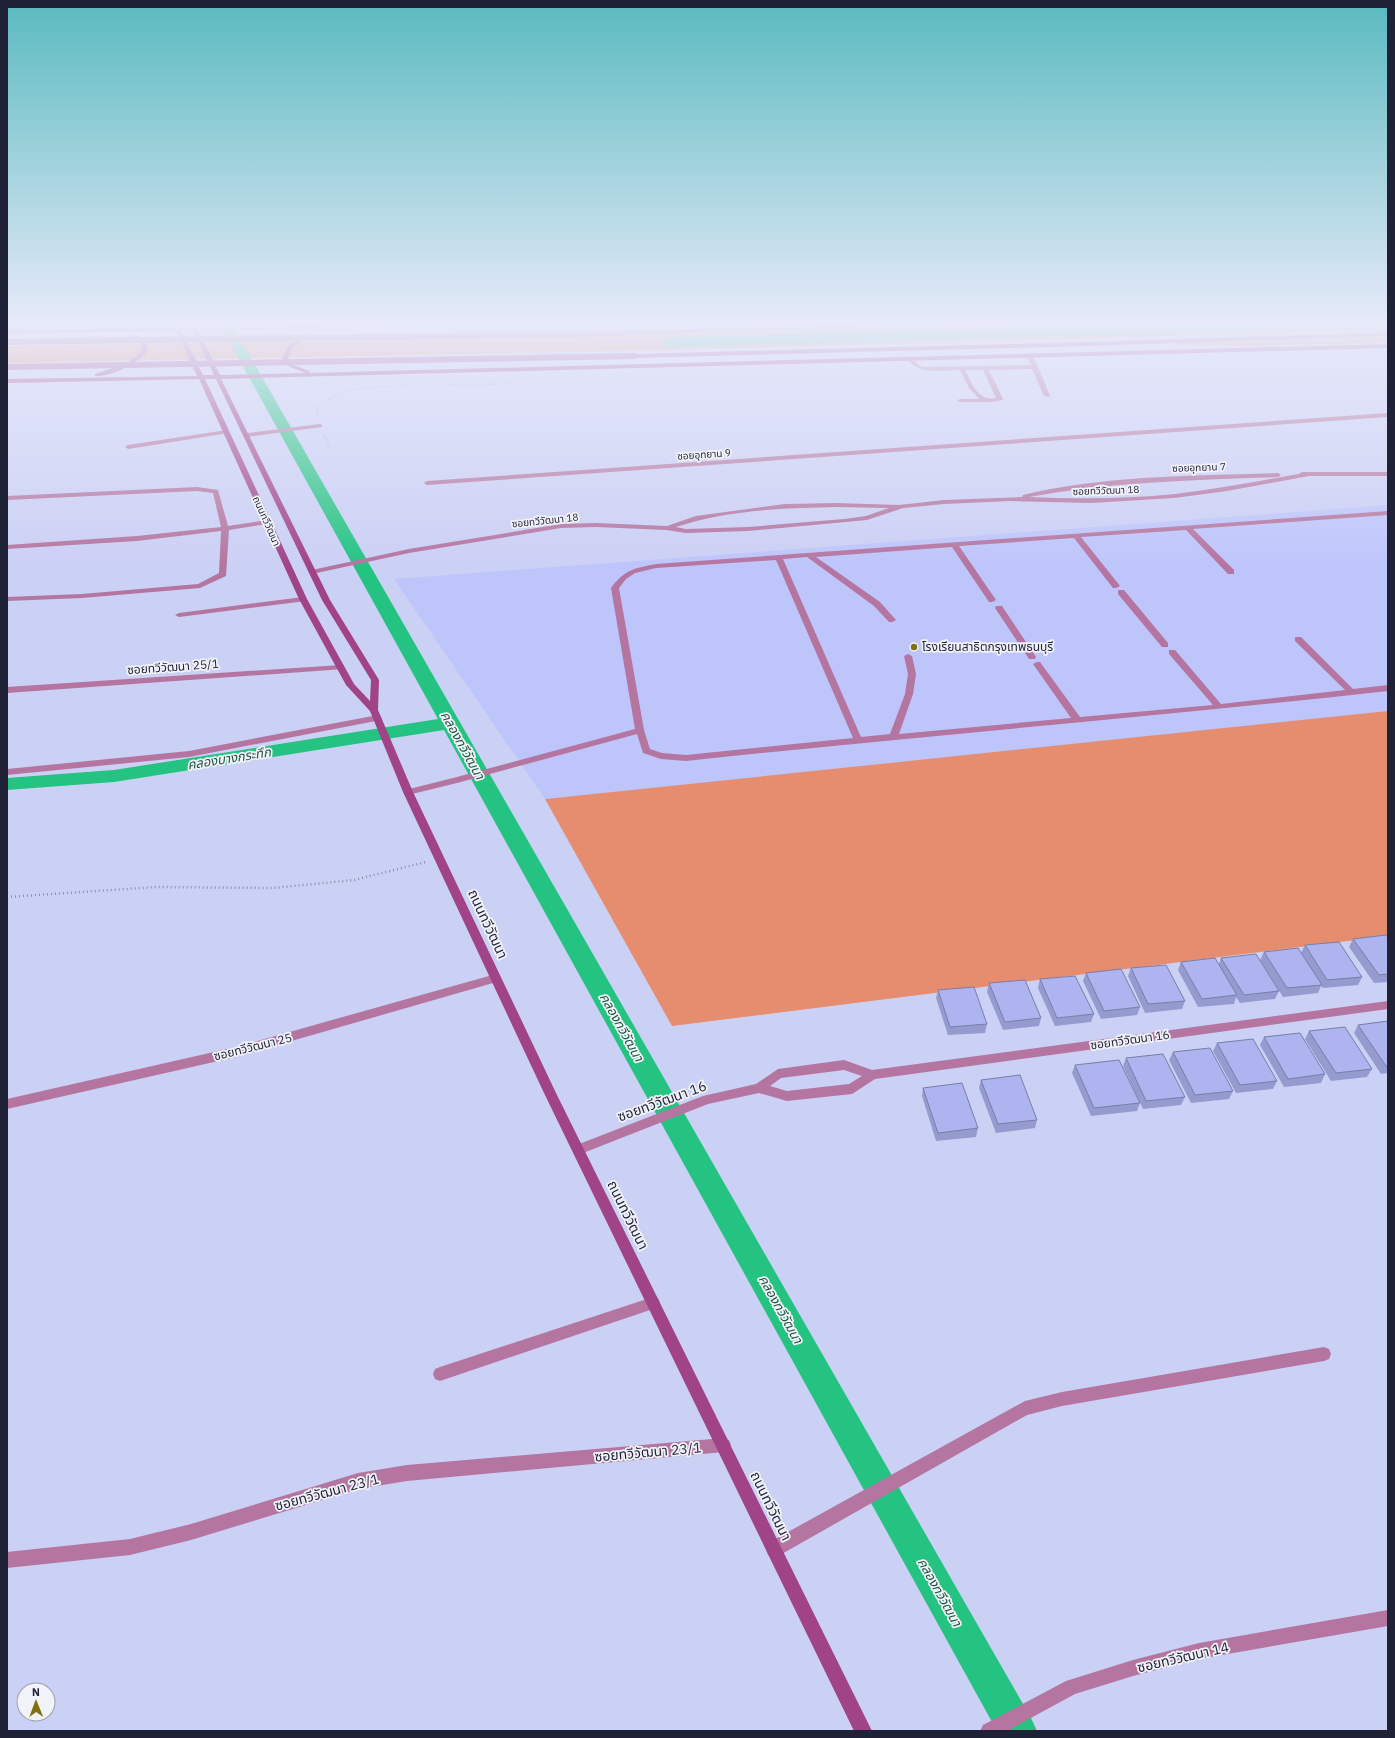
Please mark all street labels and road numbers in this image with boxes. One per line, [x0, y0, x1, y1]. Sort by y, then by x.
street label: ซอยอุทยาน 9 [677, 446, 731, 463]
street label: ซอยอุทยาน 7 [1172, 460, 1226, 475]
street label: ซอยทวีวัฒนา 18 [1072, 483, 1140, 498]
street label: ถนนทวีวัฒนา [250, 494, 283, 548]
street label: ซอยทวีวัฒนา 18 [511, 511, 579, 530]
street label: ซอยทวีวัฒนา 25/1 [127, 656, 219, 677]
street label: ถนนทวีวัฒนา [464, 886, 512, 962]
street label: ซอยทวีวัฒนา 16 [1089, 1027, 1171, 1053]
street label: ซอยทวีวัฒนา 25 [212, 1030, 294, 1063]
street label: ซอยทวีวัฒนา 16 [615, 1077, 709, 1125]
street label: ถนนทวีวัฒนา [604, 1177, 652, 1253]
street label: ซอยทวีวัฒนา 23/1 [594, 1438, 702, 1466]
street label: ถนนทวีวัฒนา [747, 1468, 795, 1544]
street label: ซอยทวีวัฒนา 23/1 [273, 1469, 381, 1515]
street label: ซอยทวีวัฒนา 14 [1135, 1638, 1231, 1676]

